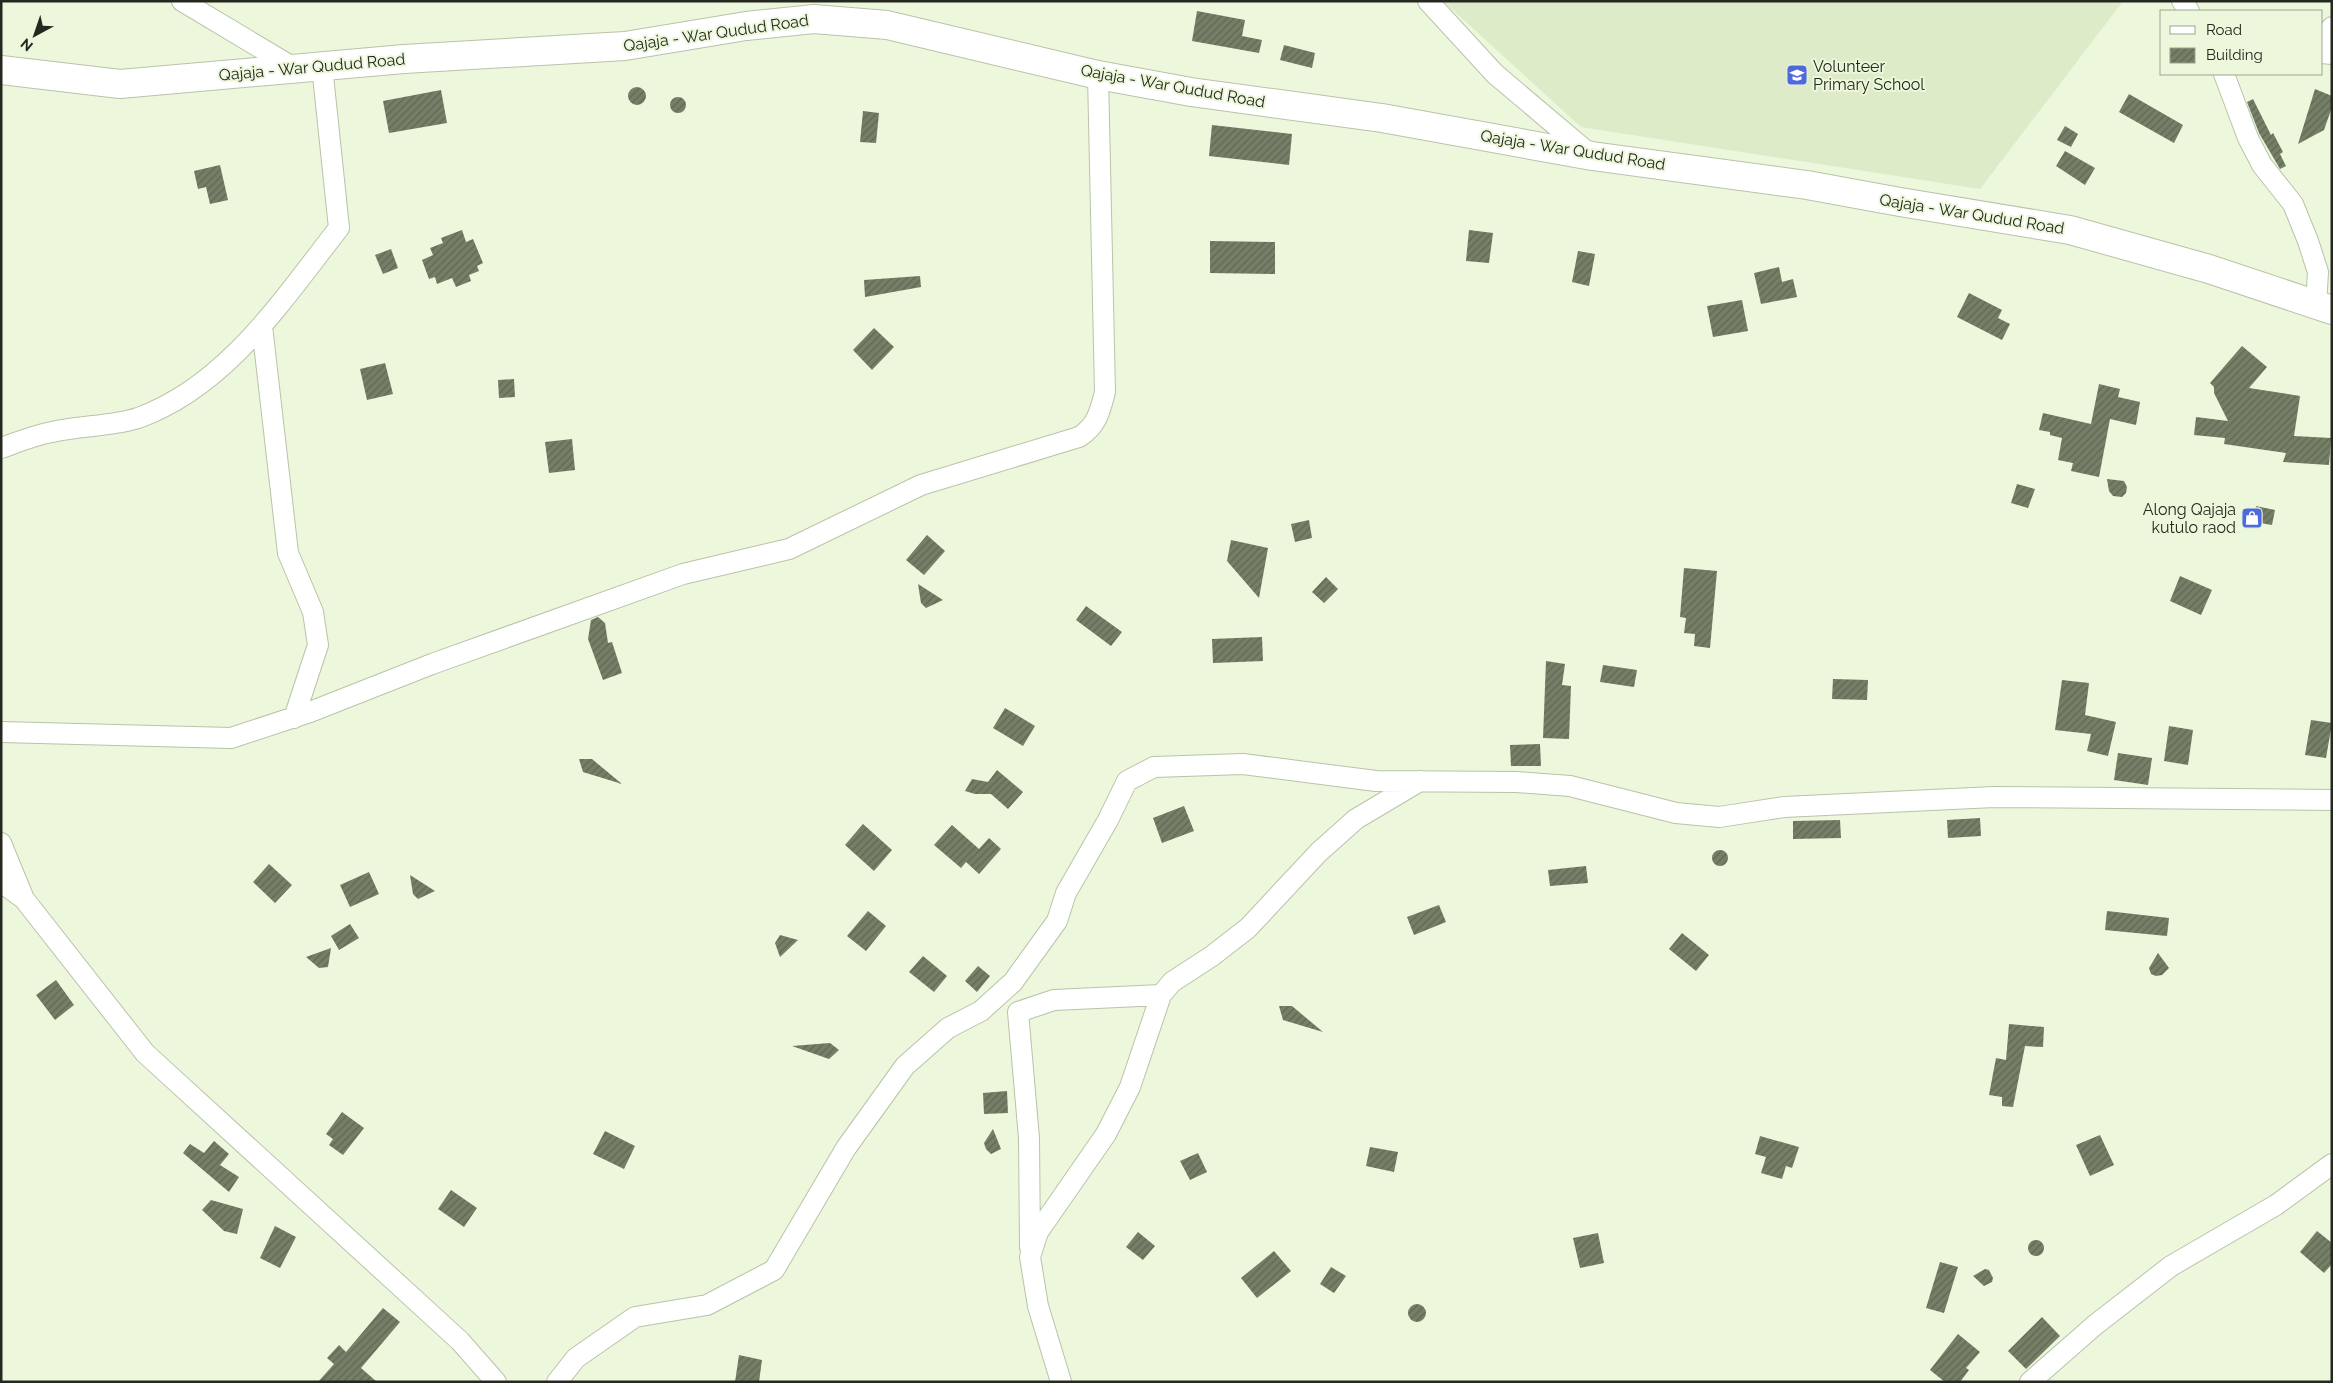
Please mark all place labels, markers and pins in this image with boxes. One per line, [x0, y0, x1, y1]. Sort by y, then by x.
place label: Volunteer Primary School [1813, 57, 1925, 94]
school or university icon: Volunteer Primary School [1785, 63, 1809, 87]
place label: Along Qajaja kutulo raod [2143, 500, 2236, 537]
shop icon: Along Qajaja kutulo raod [2240, 506, 2264, 530]

